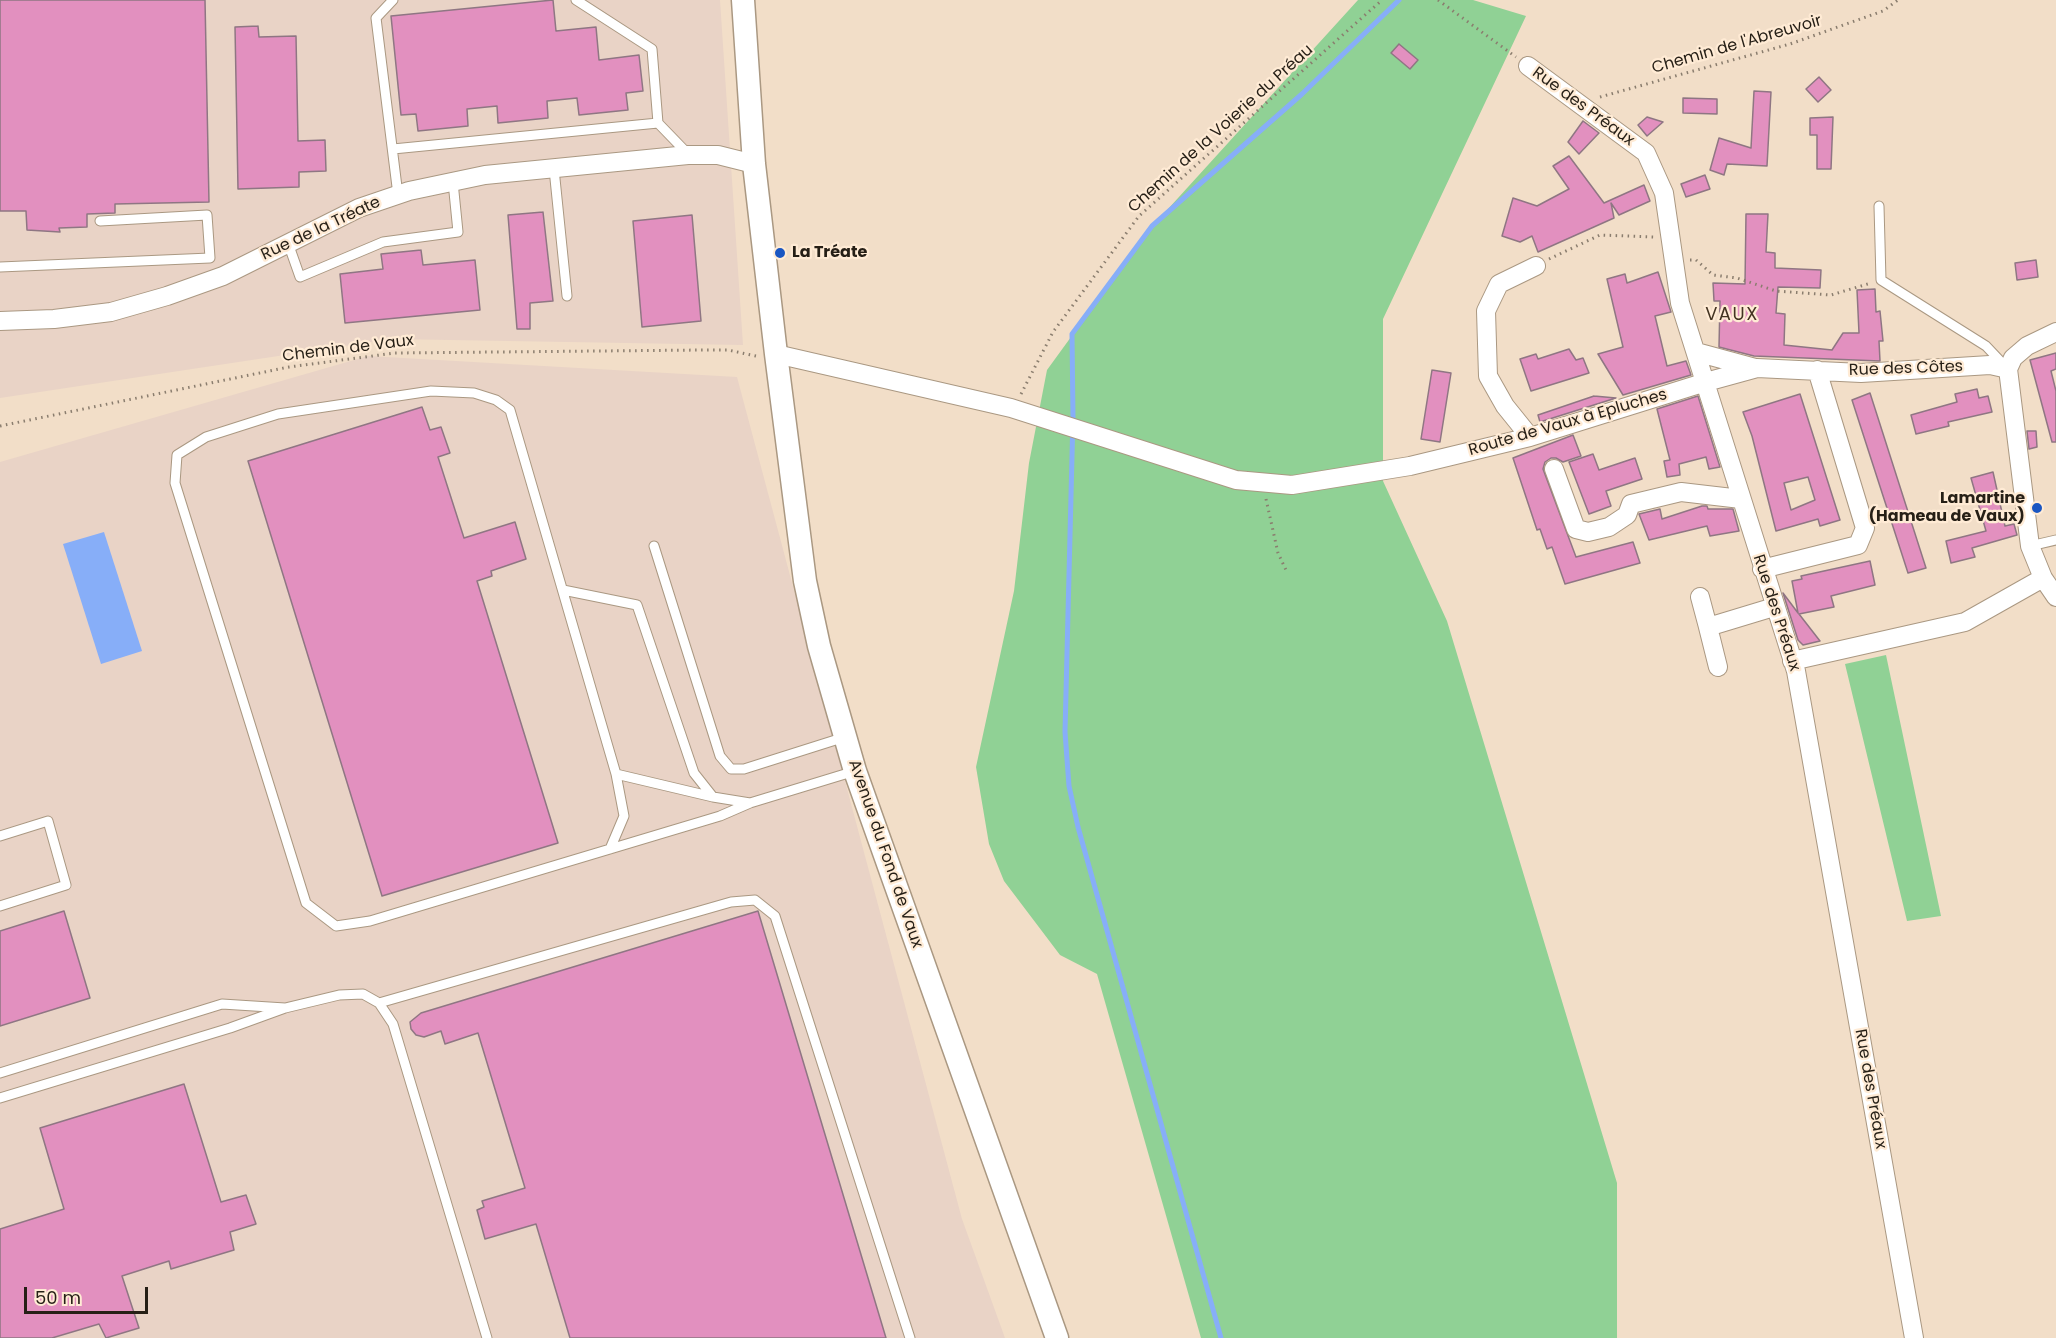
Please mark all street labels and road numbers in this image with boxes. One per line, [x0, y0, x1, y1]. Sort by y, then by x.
street label: Chemin de l'Abreuvoir [1650, 12, 1824, 78]
street label: Chemin de la Voierie du Préau [1125, 41, 1317, 217]
street label: Rue des Préaux [1528, 64, 1638, 150]
street label: Rue de la Tréate [258, 193, 384, 265]
street label: Chemin de Vaux [281, 331, 415, 367]
street label: Rue des Côtes [1849, 357, 1963, 381]
street label: Route de Vaux à Epluches [1467, 385, 1669, 461]
street label: Rue des Préaux [1748, 552, 1804, 674]
street label: Avenue du Fond de Vaux [844, 757, 926, 951]
street label: Rue des Préaux [1850, 1028, 1890, 1150]

